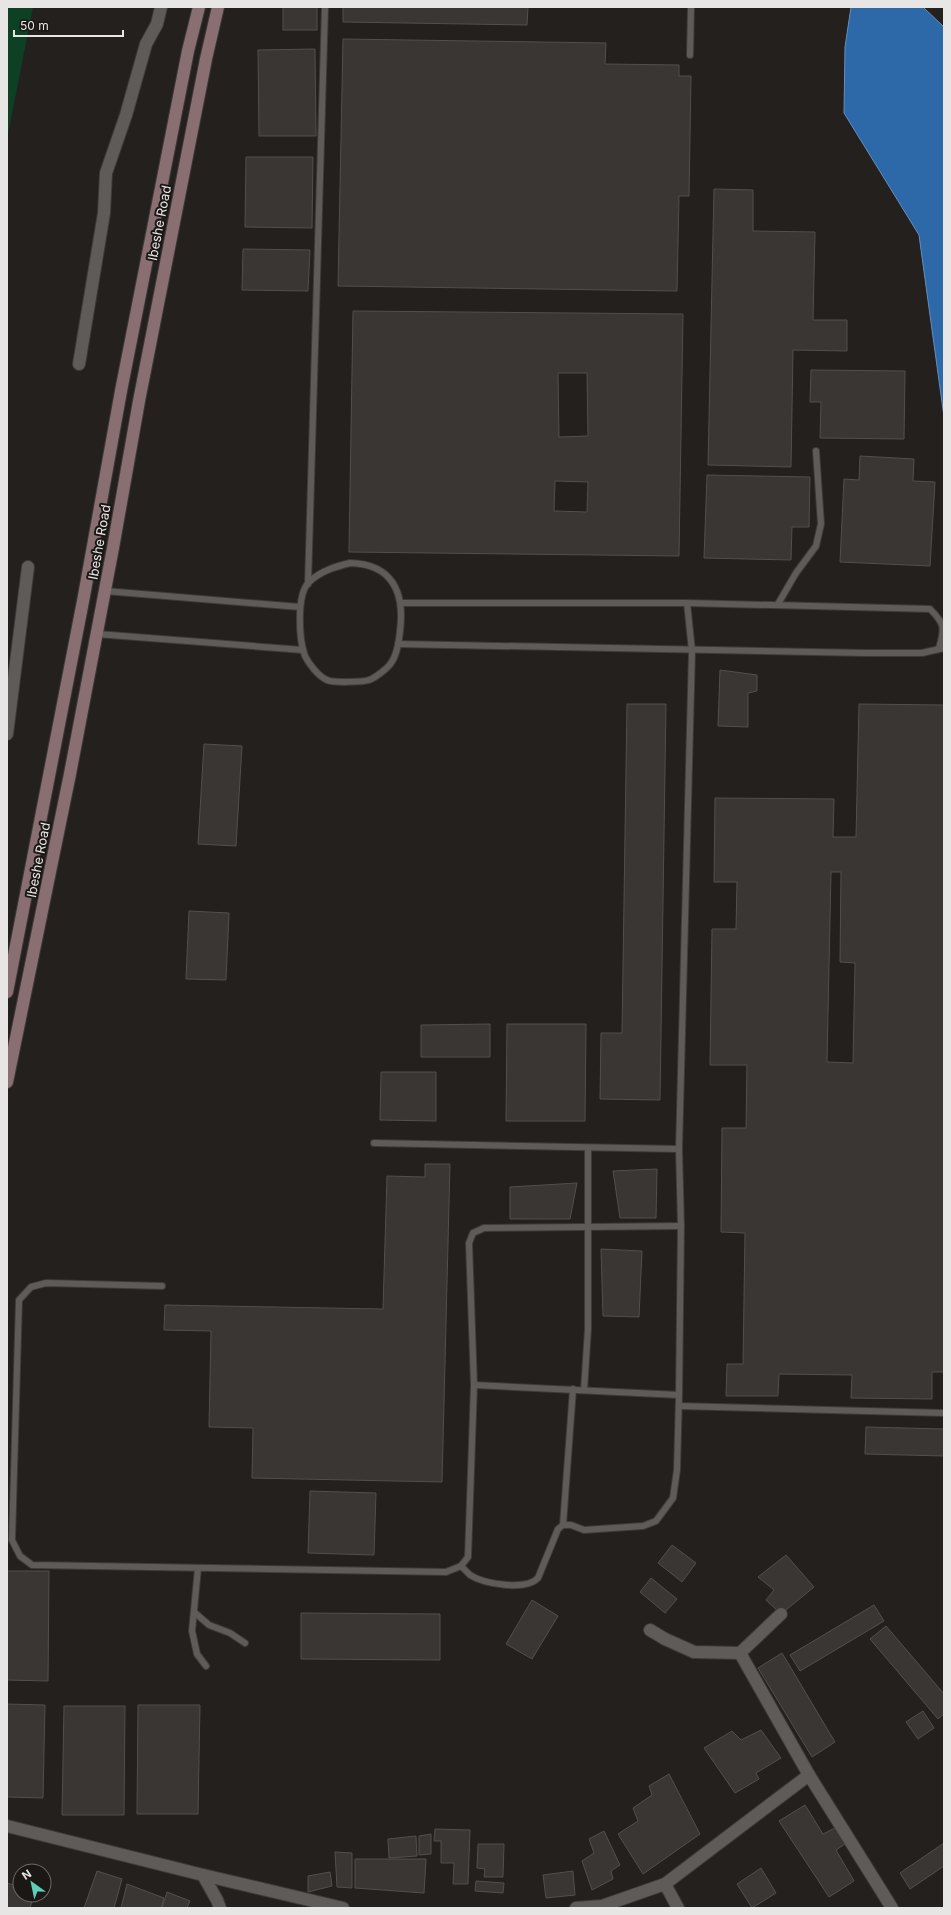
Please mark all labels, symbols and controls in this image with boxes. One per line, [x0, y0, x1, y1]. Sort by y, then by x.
scale bar [14, 12, 123, 38]
text: 50 m [20, 18, 49, 33]
street label: Ibeshe Road [144, 184, 174, 262]
street label: Ibeshe Road [85, 503, 113, 581]
street label: Ibeshe Road [23, 821, 53, 899]
north arrow [12, 1863, 52, 1903]
text: N [19, 1866, 34, 1883]

